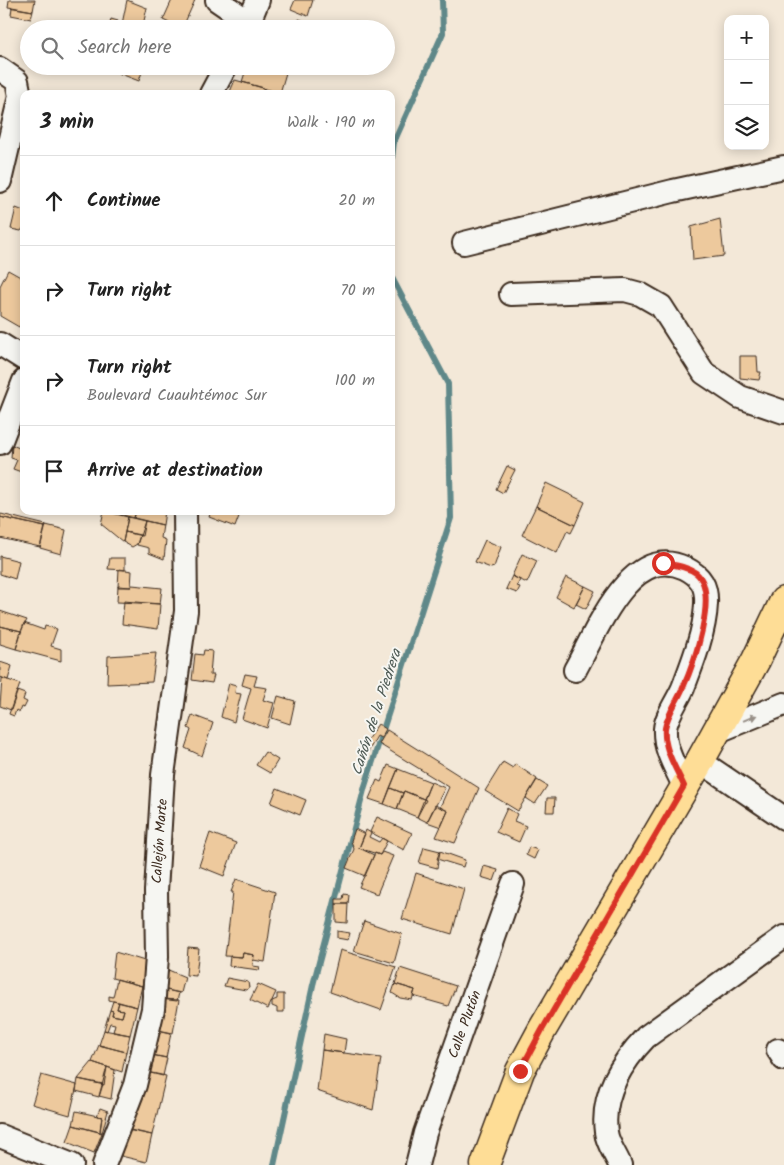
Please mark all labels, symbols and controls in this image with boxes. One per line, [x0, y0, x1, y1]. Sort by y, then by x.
map controls [724, 15, 769, 150]
button: + [724, 15, 769, 60]
search box [20, 20, 395, 75]
text: Search here [78, 33, 172, 63]
icon: search [38, 34, 66, 62]
button: − [724, 60, 769, 105]
button: layers [724, 105, 769, 150]
text: 3 min [40, 106, 94, 139]
text: Walk · 190 m [287, 110, 375, 135]
text: Continue [87, 186, 160, 216]
icon: ahead [40, 187, 68, 215]
text: 20 m [339, 188, 375, 213]
text: Turn right [87, 276, 172, 306]
icon: right [40, 277, 68, 305]
text: 70 m [340, 278, 375, 303]
text: Turn right [87, 353, 172, 383]
icon: right [40, 367, 68, 395]
text: 100 m [335, 368, 375, 393]
text: Boulevard Cuauhtémoc Sur [87, 383, 266, 408]
text: Arrive at destination [87, 456, 263, 486]
icon: arrive [40, 457, 68, 485]
route start [652, 552, 675, 575]
water label: Cañón de la Piedrera [345, 645, 409, 779]
one-way arrow [743, 714, 758, 722]
street label: Callejón Marte [146, 797, 174, 884]
street label: Calle Plutón [443, 987, 487, 1061]
route end [509, 1060, 532, 1083]

